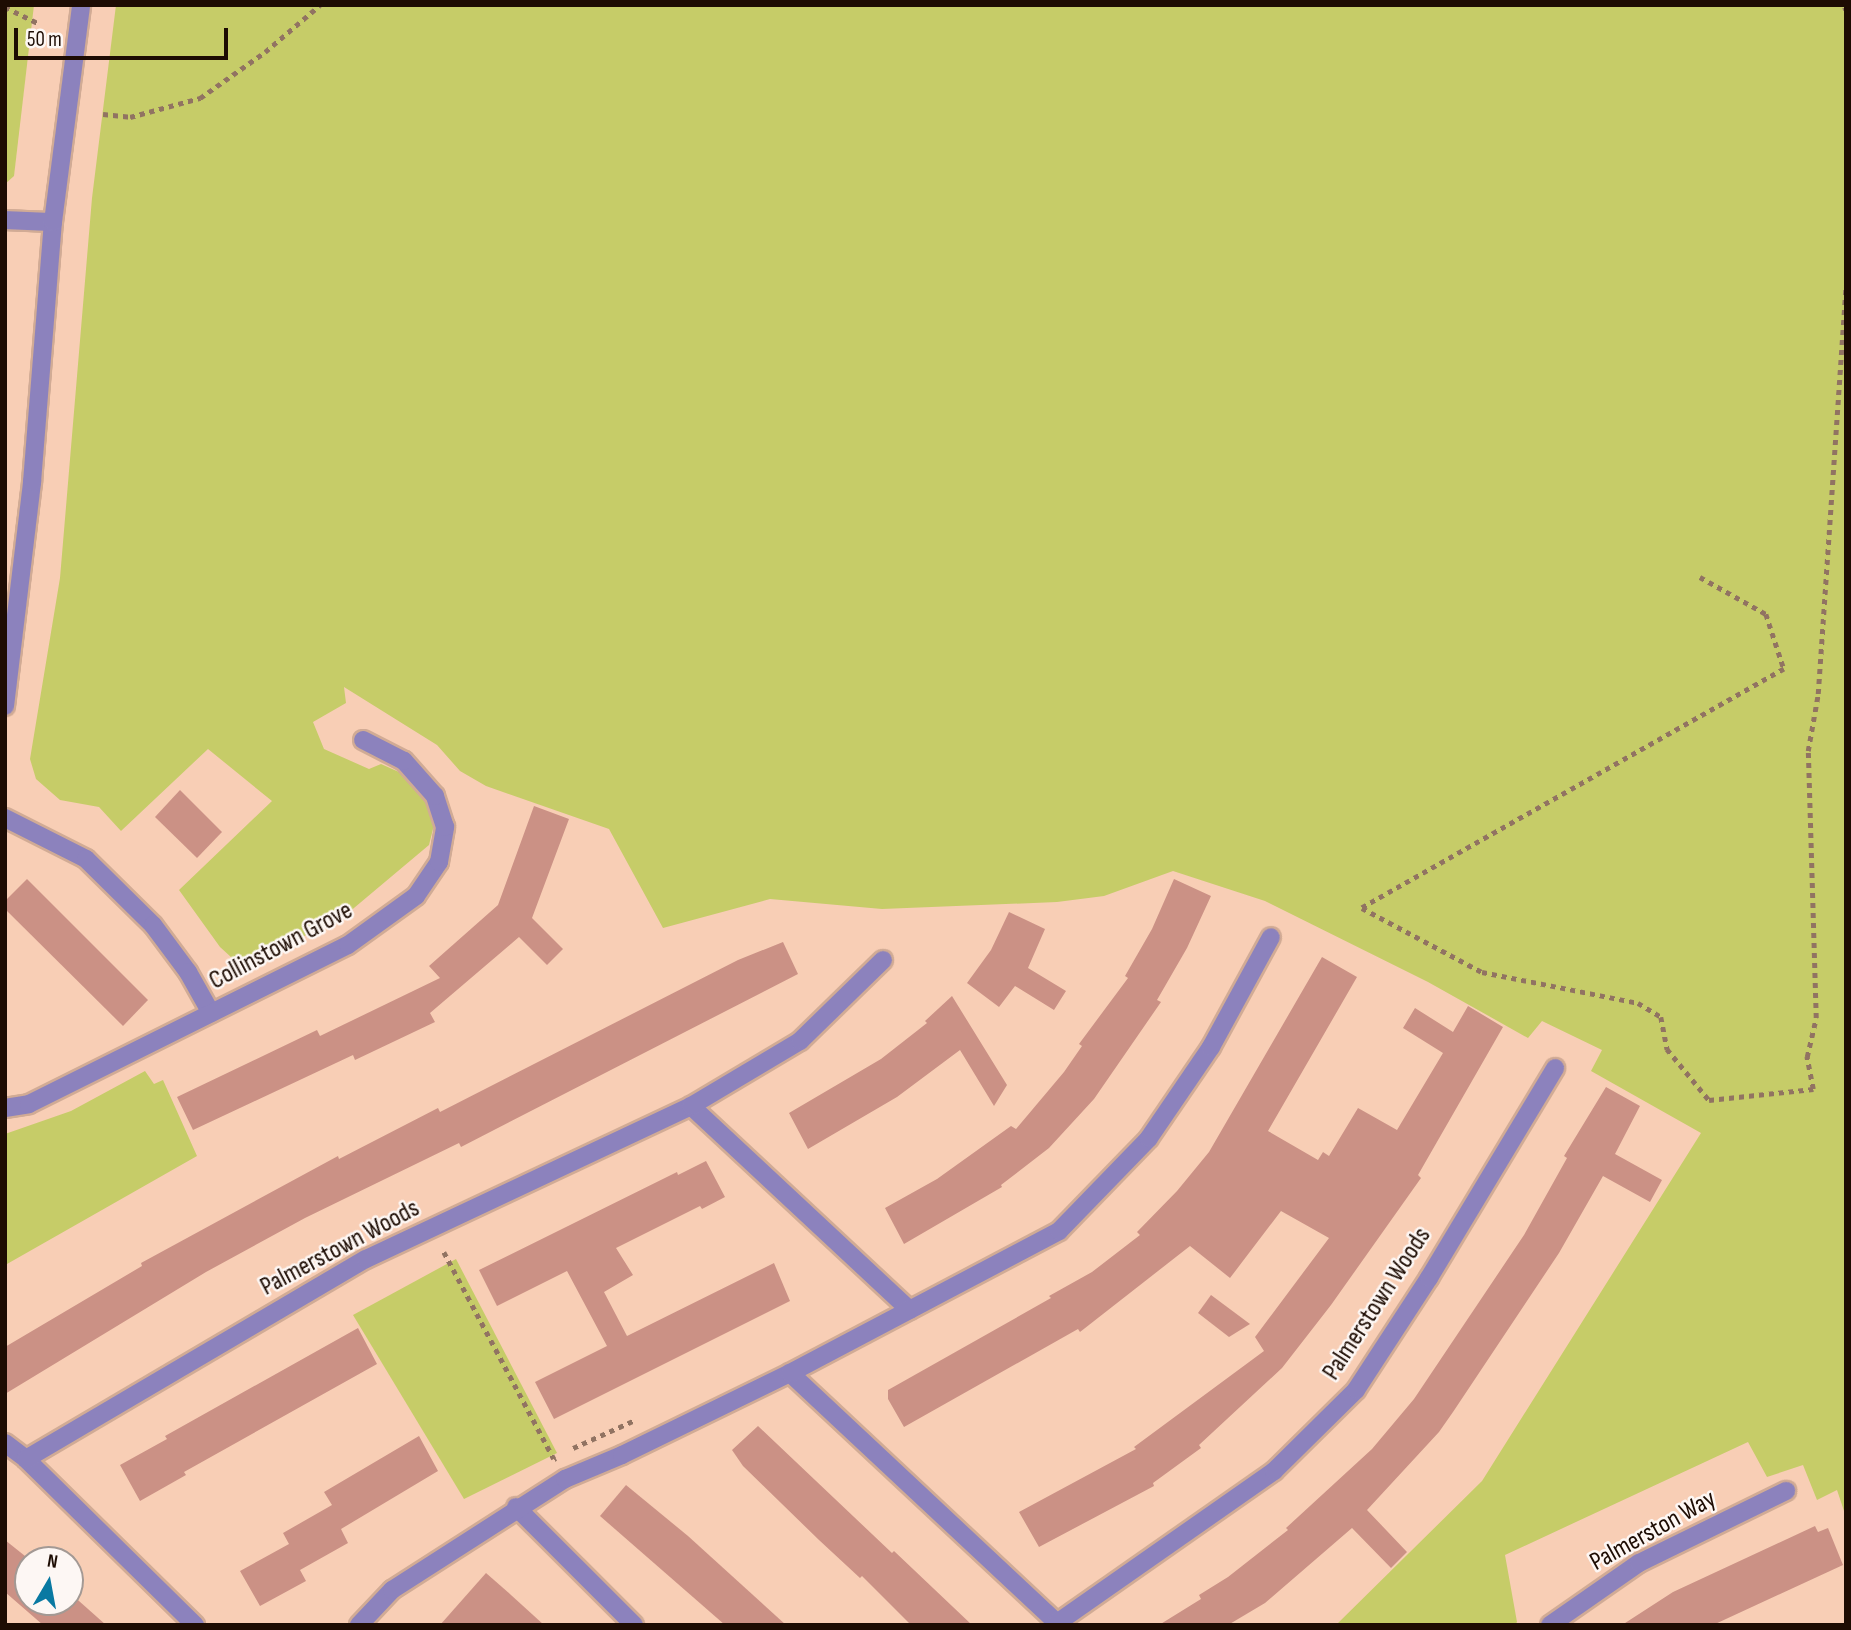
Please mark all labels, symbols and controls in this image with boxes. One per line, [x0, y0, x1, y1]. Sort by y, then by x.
scale bar [18, 14, 231, 58]
text: 50 m [27, 27, 62, 52]
street label: Collinstown Grove [204, 895, 358, 997]
street label: Palmerstown Woods [255, 1193, 425, 1303]
street label: Palmerstown Woods [1316, 1222, 1438, 1386]
street label: Palmerston Way [1585, 1484, 1721, 1578]
north arrow [14, 1546, 84, 1616]
text: N [45, 1550, 59, 1574]

